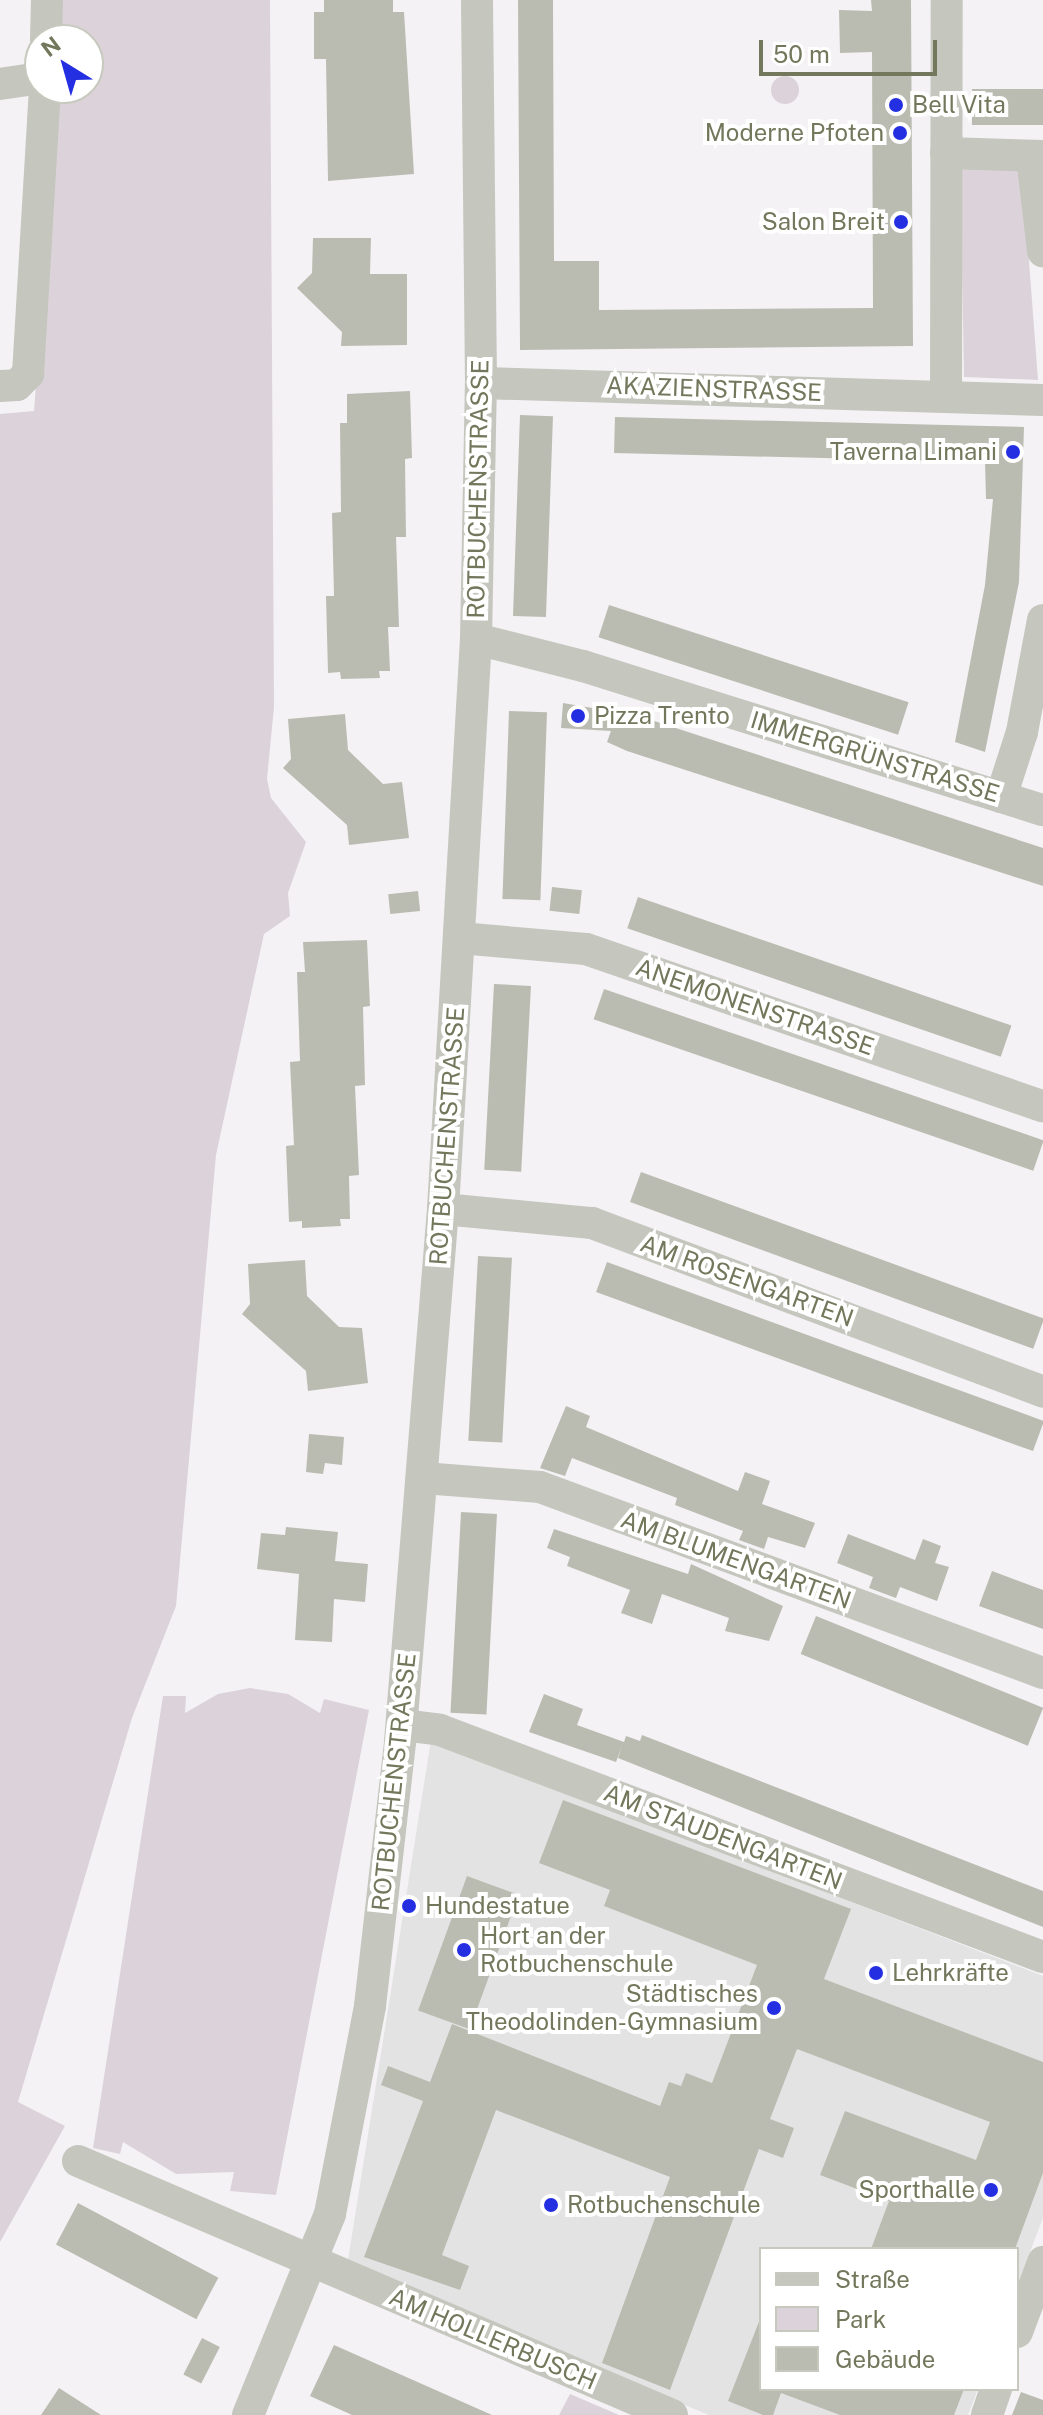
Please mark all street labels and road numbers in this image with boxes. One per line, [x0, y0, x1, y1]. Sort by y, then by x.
street label: ROTBUCHENSTRASSE [461, 359, 495, 619]
street label: AKAZIENSTRASSE [605, 371, 823, 407]
street label: IMMERGRÜNSTRASSE [747, 705, 1003, 809]
street label: ANEMONENSTRASSE [632, 953, 878, 1061]
street label: ROTBUCHENSTRASSE [424, 1006, 470, 1266]
street label: AM ROSENGARTEN [636, 1229, 858, 1333]
street label: AM BLUMENGARTEN [617, 1505, 855, 1615]
street label: ROTBUCHENSTRASSE [366, 1652, 422, 1912]
street label: AM STAUDENGARTEN [600, 1778, 846, 1896]
street label: AM HOLLERBUSCH [385, 2282, 601, 2396]

